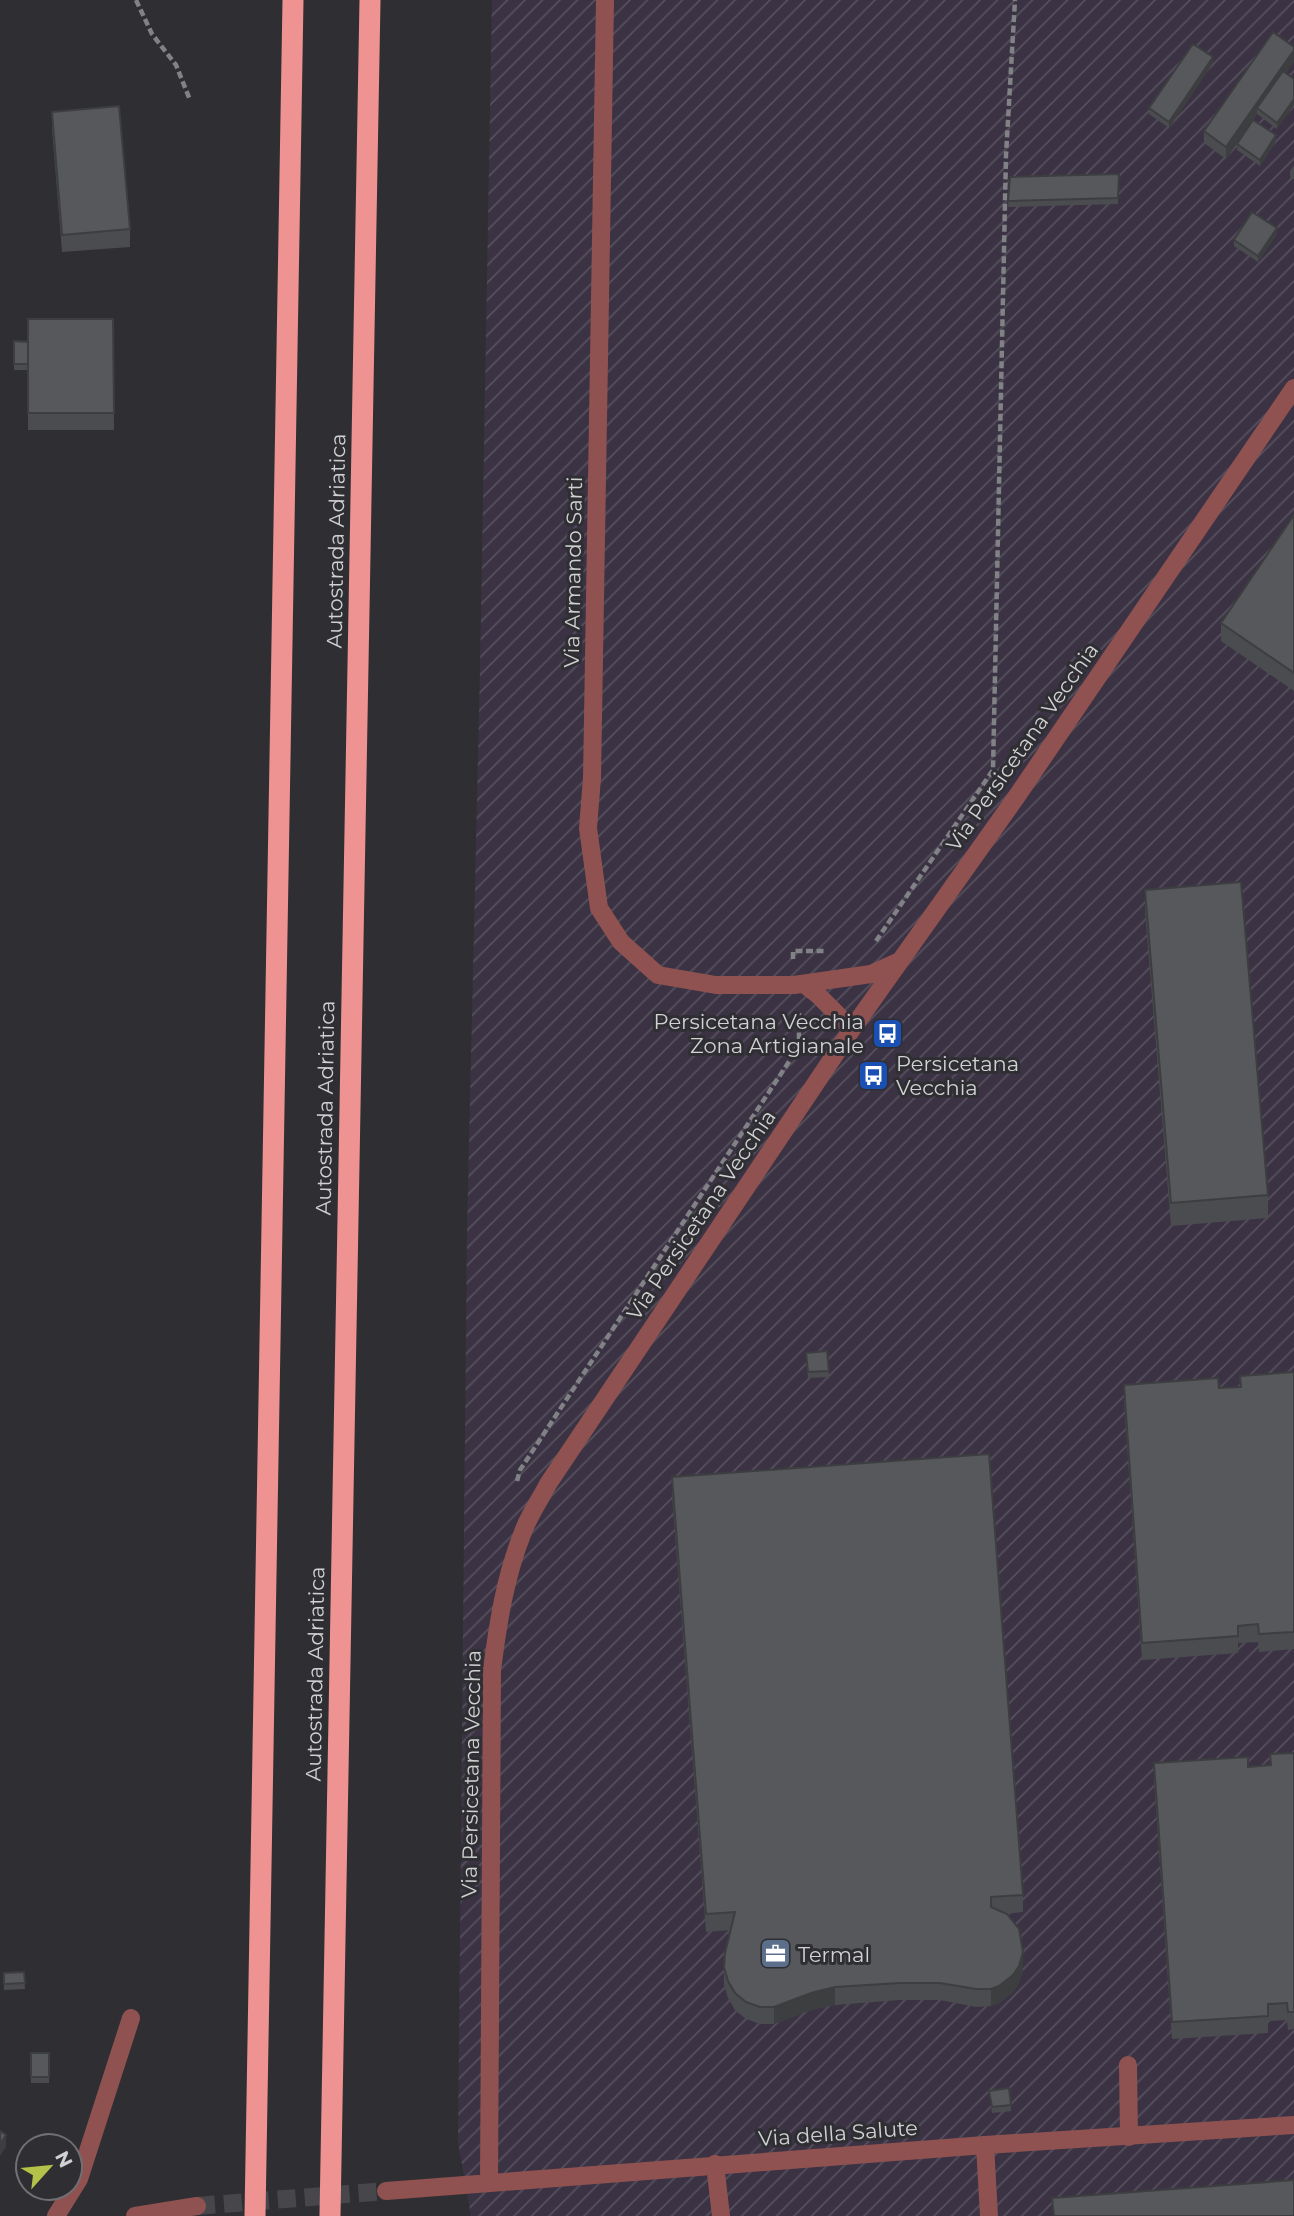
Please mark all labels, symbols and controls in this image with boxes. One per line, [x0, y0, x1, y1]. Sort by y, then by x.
street label: Autostrada Adriatica [322, 433, 350, 649]
street label: Via Armando Sarti [559, 476, 587, 668]
street label: Via Persicetana Vecchia [941, 638, 1103, 856]
street label: Autostrada Adriatica [311, 1000, 339, 1216]
place label: Persicetana Vecchia Zona Artigianale [654, 1009, 864, 1058]
bus stop icon: Persicetana Vecchia Zona Artigianale [870, 1016, 904, 1050]
place label: Persicetana Vecchia [896, 1051, 1019, 1100]
bus stop icon: Persicetana Vecchia [856, 1058, 890, 1092]
street label: Via Persicetana Vecchia [621, 1105, 781, 1325]
street label: Autostrada Adriatica [301, 1566, 329, 1782]
street label: Via Persicetana Vecchia [456, 1650, 486, 1898]
office icon: Termal [758, 1937, 792, 1971]
place label: Termal [798, 1942, 870, 1967]
street label: Via della Salute [757, 2115, 919, 2151]
north arrow [14, 2132, 84, 2202]
text: N [50, 2147, 77, 2172]

